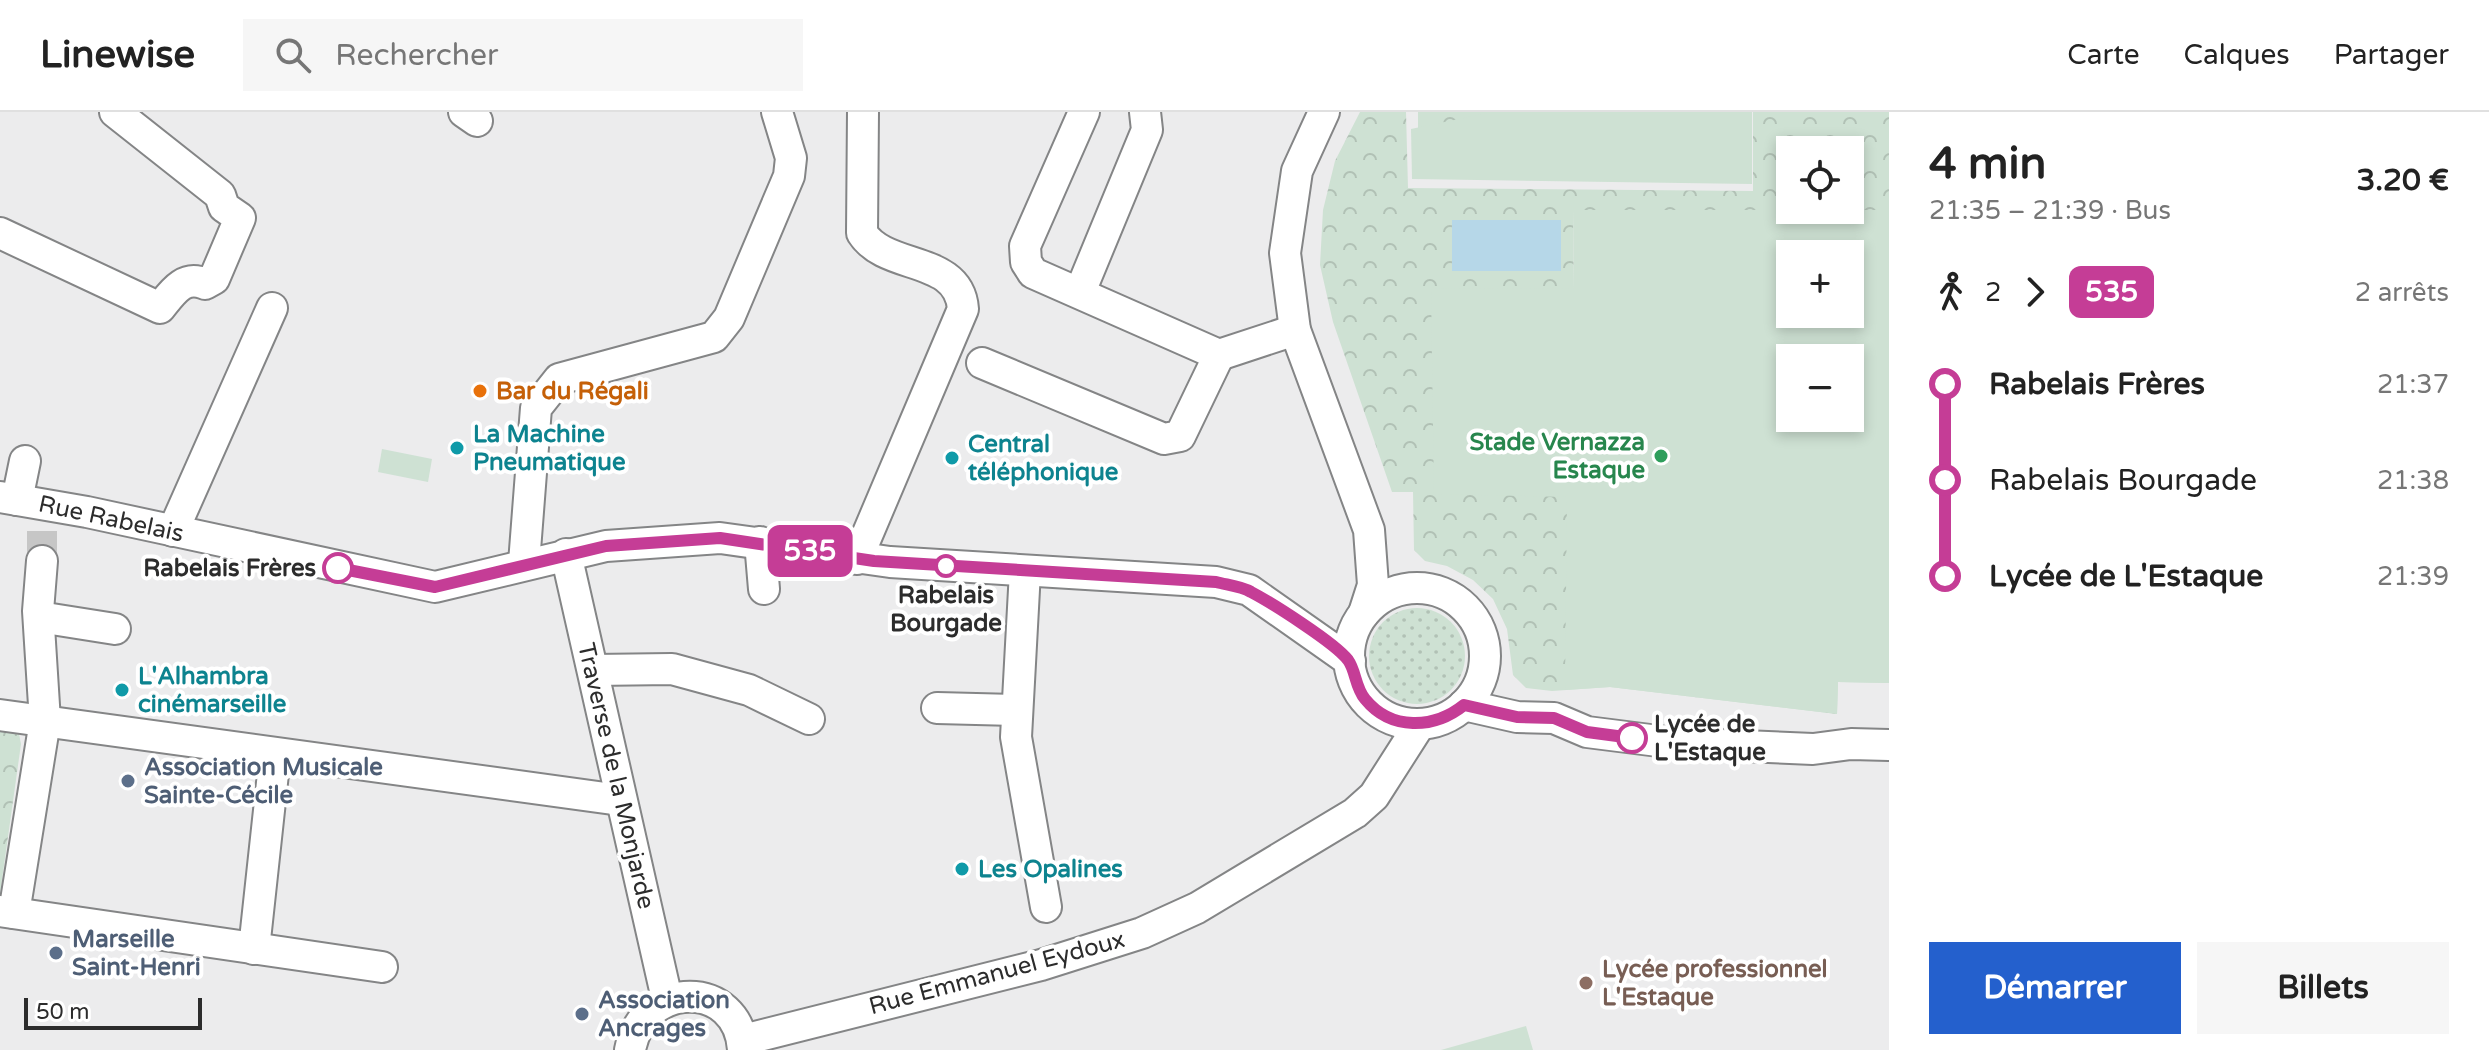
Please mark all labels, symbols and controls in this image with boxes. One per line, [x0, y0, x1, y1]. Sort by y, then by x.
search box [243, 19, 803, 91]
text: Linewise [40, 32, 195, 78]
icon: search [271, 33, 315, 77]
text: Rechercher [335, 37, 498, 74]
text: Carte [2067, 38, 2140, 72]
text: Calques [2184, 38, 2290, 72]
text: Partager [2334, 38, 2449, 72]
map controls [1776, 136, 1864, 432]
button: locate [1776, 136, 1864, 224]
text: 4 min [1929, 138, 2046, 191]
text: 3.20 € [2356, 162, 2449, 199]
text: 21:35 – 21:39 · Bus [1929, 195, 2171, 226]
button: + [1776, 240, 1864, 328]
icon: walk [1929, 270, 1973, 314]
icon: forward [2013, 270, 2057, 314]
text: 535 [2085, 275, 2138, 309]
text: 2 [1985, 277, 2001, 308]
text: 2 arrêts [2355, 277, 2449, 308]
button: − [1776, 344, 1864, 432]
text: Rabelais Frères [1989, 366, 2205, 403]
text: 21:37 [2377, 369, 2449, 400]
place label: Bar du Régali [496, 377, 649, 406]
marker: Bar du Régali [471, 382, 489, 400]
place label: La Machine Pneumatique [473, 420, 626, 477]
place label: Stade Vernazza Estaque [1470, 428, 1645, 485]
place label: Central téléphonique [968, 430, 1119, 487]
marker: La Machine Pneumatique [448, 439, 466, 457]
marker: Stade Vernazza Estaque [1652, 447, 1670, 465]
marker: Central téléphonique [943, 449, 961, 467]
text: Rabelais Bourgade [1989, 462, 2257, 499]
text: 21:38 [2377, 465, 2449, 496]
street label: Rue Rabelais [36, 489, 186, 549]
line badge: 535 [764, 525, 856, 577]
text: 535 [784, 534, 836, 568]
marker: Rabelais Frères [323, 553, 353, 583]
place label: Rabelais Frères [143, 554, 316, 583]
marker: Rabelais Bourgade [935, 555, 957, 577]
text: Lycée de L'Estaque [1989, 558, 2263, 595]
text: 21:39 [2377, 561, 2449, 592]
place label: Rabelais Bourgade [890, 581, 1002, 638]
street label: Traverse de la Monjarde [571, 640, 661, 912]
place label: L'Alhambra cinémarseille [138, 662, 287, 719]
marker: L'Alhambra cinémarseille [113, 681, 131, 699]
place label: Lycée de L'Estaque [1654, 710, 1766, 767]
marker: Lycée de L'Estaque [1617, 723, 1647, 753]
place label: Association Musicale Sainte-Cécile [144, 753, 383, 810]
marker: Association Musicale Sainte-Cécile [119, 772, 137, 790]
place label: Les Opalines [978, 855, 1123, 884]
marker: Les Opalines [953, 860, 971, 878]
place label: Marseille Saint-Henri [72, 925, 201, 982]
street label: Rue Emmanuel Eydoux [866, 925, 1128, 1021]
button: Démarrer [1929, 942, 2181, 1034]
button: Billets [2197, 942, 2449, 1034]
marker: Marseille Saint-Henri [47, 944, 65, 962]
place label: Lycée professionnel L'Estaque [1602, 955, 1828, 1012]
marker: Lycée professionnel L'Estaque [1577, 974, 1595, 992]
place label: Association Ancrages [598, 986, 730, 1043]
scale bar [24, 994, 202, 1030]
text: 50 m [36, 999, 90, 1025]
marker: Association Ancrages [573, 1005, 591, 1023]

